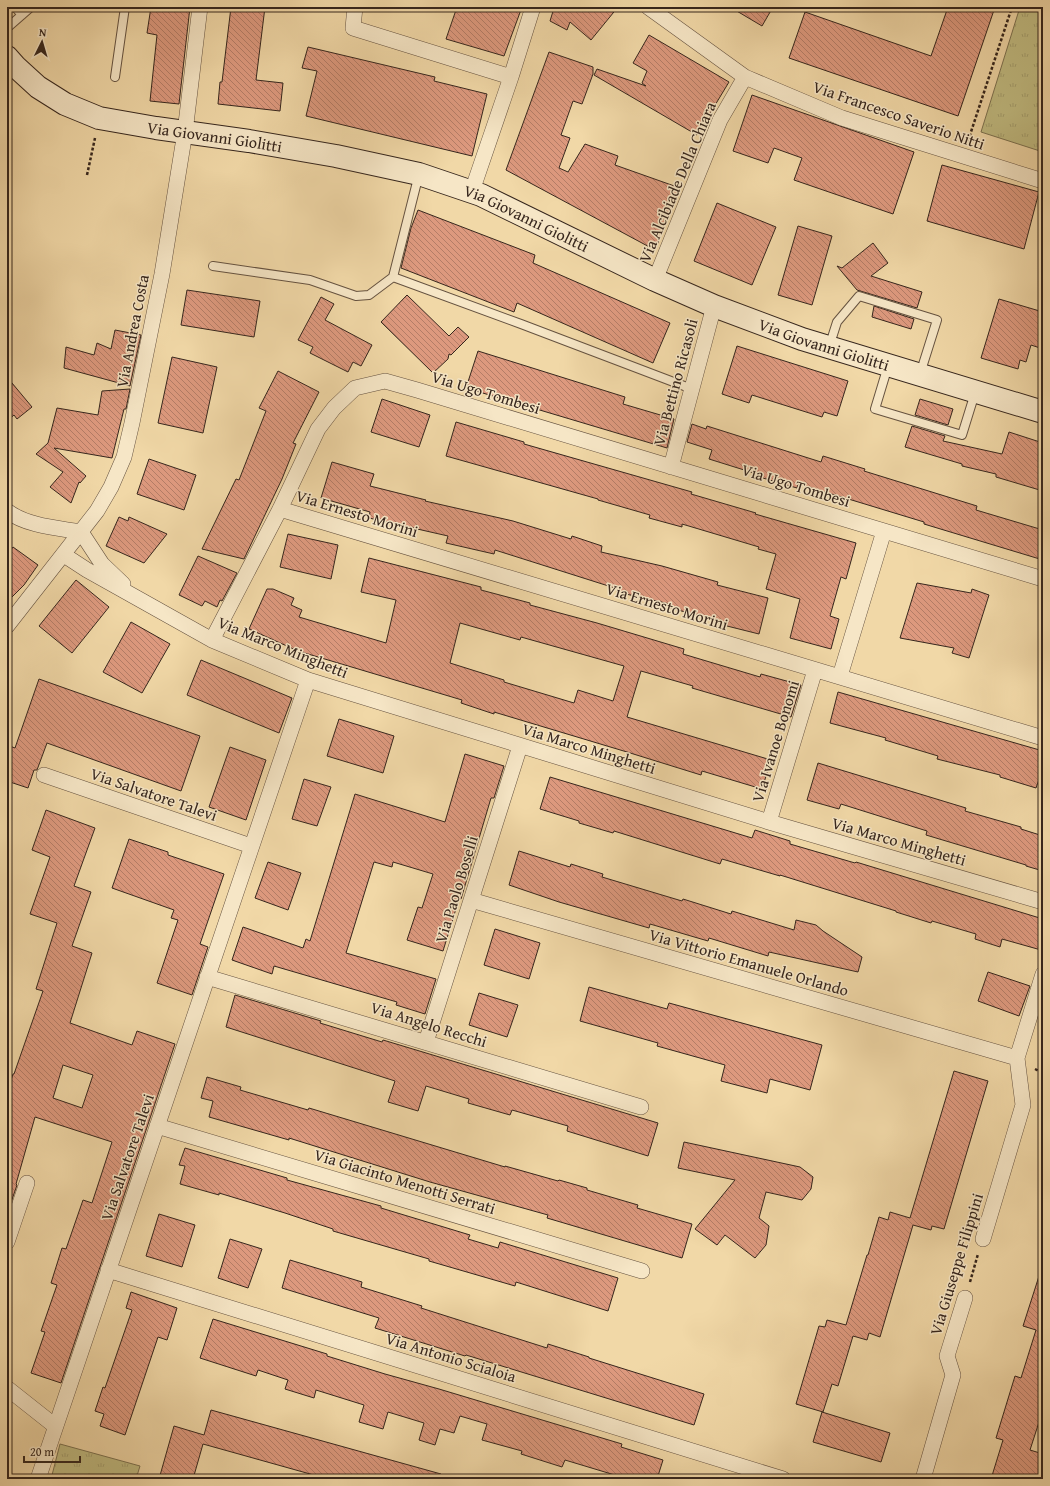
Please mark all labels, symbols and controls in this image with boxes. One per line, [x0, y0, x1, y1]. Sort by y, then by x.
north arrow [22, 22, 62, 62]
text: N [39, 24, 48, 40]
street label: Via Francesco Saverio Nitti [810, 74, 989, 156]
street label: Via Alcibiade Della Chiara [632, 97, 722, 266]
street label: Via Giovanni Giolitti [145, 115, 284, 159]
street label: Via Giovanni Giolitti [461, 178, 593, 258]
street label: Via Andrea Costa [109, 272, 155, 390]
street label: Via Giovanni Giolitti [755, 312, 893, 377]
street label: Via Bettino Ricasoli [646, 315, 704, 448]
street label: Via Ugo Tombesi [429, 364, 544, 420]
street label: Via Ugo Tombesi [739, 457, 854, 513]
street label: Via Ernesto Morini [293, 483, 422, 543]
street label: Via Ernesto Morini [603, 576, 732, 636]
street label: Via Marco Minghetti [214, 610, 352, 684]
street label: Via Ivanoe Bonomi [745, 677, 805, 805]
street label: Via Marco Minghetti [519, 716, 659, 780]
street label: Via Salvatore Talevi [87, 761, 221, 827]
street label: Via Marco Minghetti [829, 810, 969, 872]
street label: Via Paolo Boselli [428, 832, 484, 946]
street label: Via Vittorio Emanuele Orlando [646, 922, 852, 1002]
street label: Via Angelo Recchi [368, 995, 491, 1053]
street label: Via Salvatore Talevi [94, 1090, 160, 1224]
street label: Via Giacinto Menotti Serrati [311, 1142, 499, 1220]
street label: Via Giuseppe Filippini [923, 1190, 989, 1338]
street label: Via Antonio Scialoia [383, 1326, 520, 1388]
scale bar [24, 1438, 80, 1464]
text: 20 m [30, 1443, 54, 1460]

